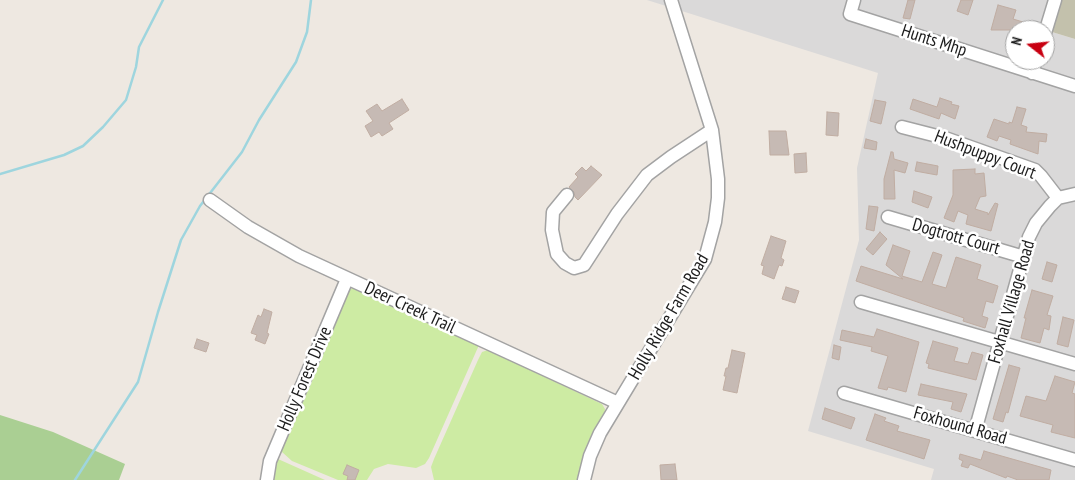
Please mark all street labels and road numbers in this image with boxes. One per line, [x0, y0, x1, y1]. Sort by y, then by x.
street label: Hunts Mhp [899, 20, 969, 62]
street label: Hushpuppy Court [931, 126, 1039, 184]
street label: Dogtrott Court [910, 214, 1002, 260]
street label: Foxhall Village Road [984, 238, 1040, 366]
street label: Holly Ridge Farm Road [624, 250, 714, 384]
street label: Deer Creek Trail [361, 277, 459, 339]
street label: Holly Forest Drive [273, 323, 337, 435]
street label: Foxhound Road [911, 402, 1009, 450]

